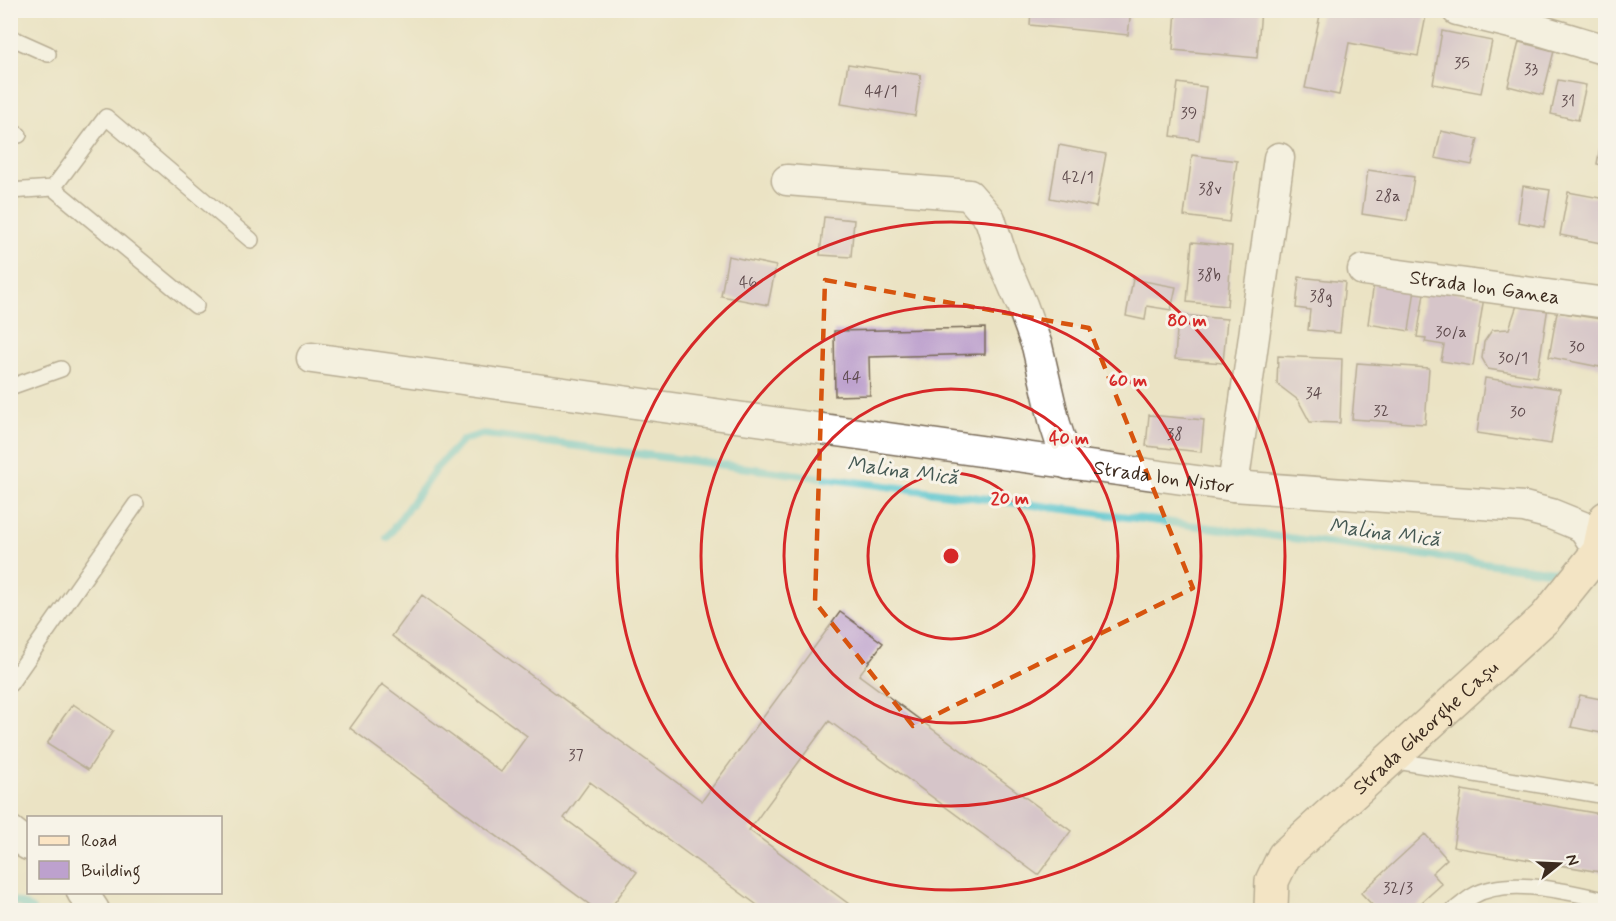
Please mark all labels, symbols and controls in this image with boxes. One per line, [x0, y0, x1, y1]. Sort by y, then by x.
house number: 35 [1454, 53, 1470, 74]
house number: 33 [1524, 59, 1538, 80]
house number: 44/1 [864, 81, 898, 102]
house number: 31 [1561, 91, 1575, 112]
house number: 39 [1181, 103, 1197, 124]
house number: 42/1 [1062, 167, 1094, 188]
house number: 38v [1198, 179, 1222, 200]
house number: 28a [1376, 186, 1400, 207]
street label: Strada Ion Ganea [1408, 264, 1561, 312]
house number: 38b [1197, 265, 1221, 286]
house number: 46 [739, 272, 757, 293]
house number: 38g [1310, 286, 1333, 307]
text: 80 m [1167, 309, 1207, 333]
house number: 30/a [1435, 322, 1467, 343]
house number: 30 [1569, 337, 1585, 358]
house number: 30/1 [1498, 348, 1528, 369]
house number: 44 [842, 367, 862, 388]
text: 60 m [1109, 369, 1147, 393]
house number: 34 [1306, 383, 1323, 404]
house number: 32 [1373, 401, 1389, 422]
house number: 30 [1510, 402, 1526, 423]
house number: 38 [1167, 424, 1183, 445]
text: 40 m [1049, 427, 1089, 451]
water label: Malina Mică [846, 450, 960, 492]
street label: Strada Ion Nistor [1092, 455, 1236, 501]
text: 20 m [991, 487, 1029, 511]
water label: Malina Mică [1328, 512, 1442, 554]
centre of rings [941, 546, 961, 566]
street label: Strada Gheorghe Cașu [1348, 655, 1505, 802]
house number: 37 [568, 745, 584, 766]
legend [27, 816, 222, 894]
text: Road [81, 829, 117, 853]
north arrow [1529, 834, 1589, 894]
text: N [1560, 852, 1583, 868]
text: Building [81, 859, 141, 885]
house number: 32/3 [1383, 878, 1413, 899]

